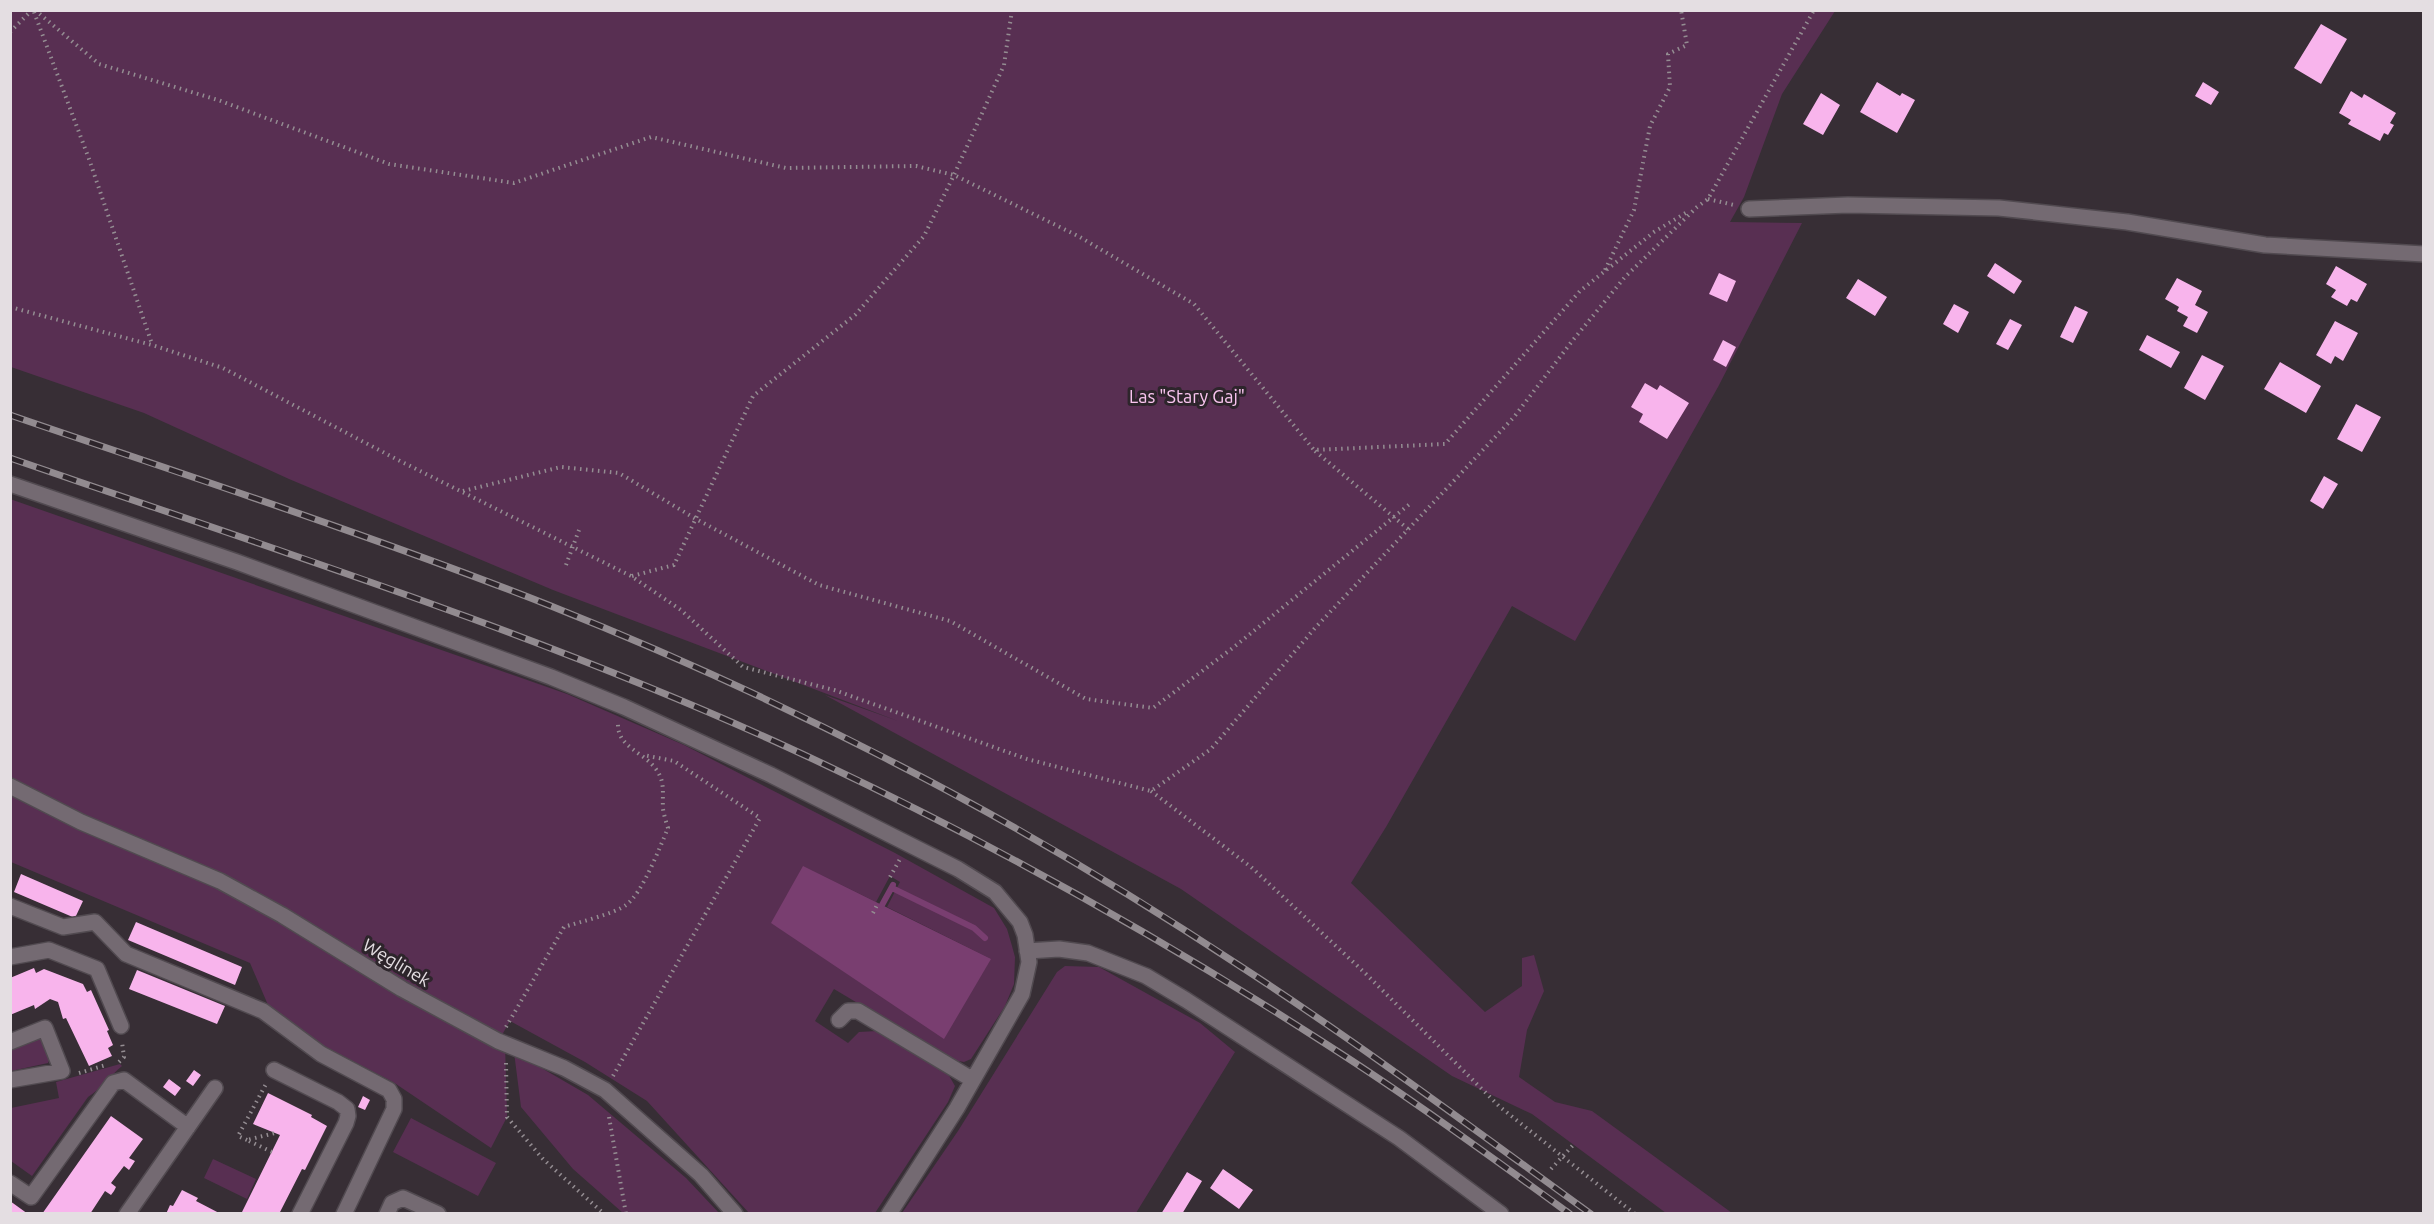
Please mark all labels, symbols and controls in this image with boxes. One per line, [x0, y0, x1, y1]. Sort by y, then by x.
park label: Las "Stary Gaj" [1129, 386, 1245, 406]
street label: Węglinek [360, 934, 434, 990]

